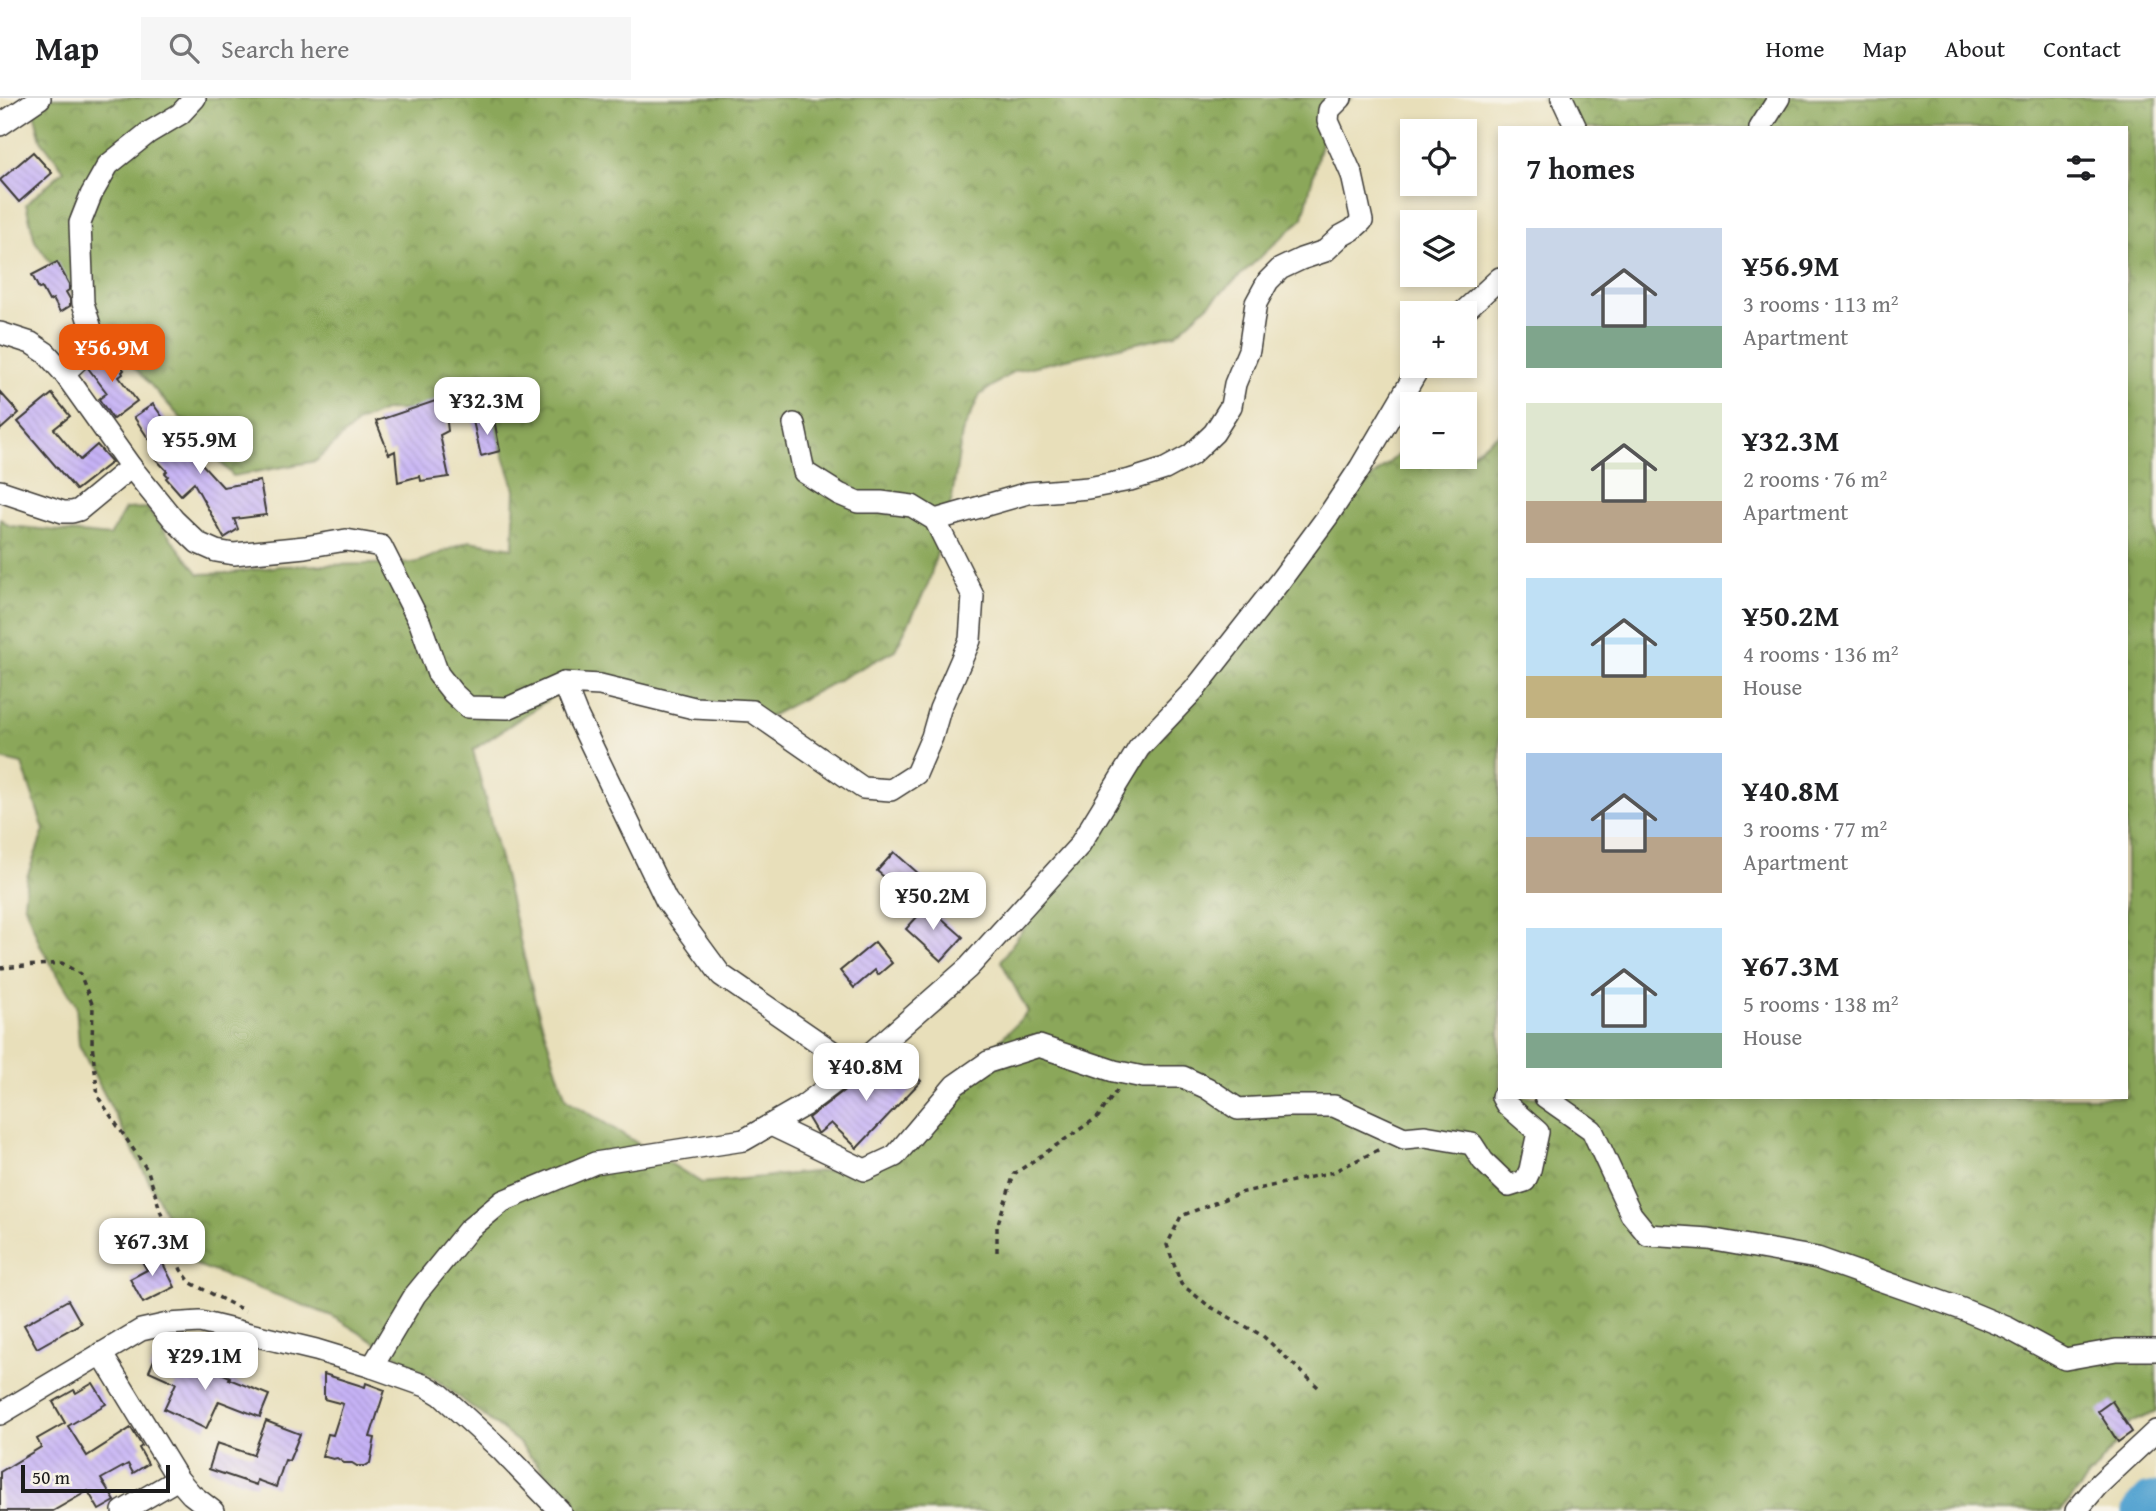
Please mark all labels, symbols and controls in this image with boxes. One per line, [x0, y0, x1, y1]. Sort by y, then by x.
search box [141, 17, 631, 80]
text: Map [35, 24, 99, 72]
icon: search [165, 29, 203, 67]
text: Search here [221, 29, 349, 68]
text: Home [1766, 31, 1825, 66]
text: Map [1863, 31, 1907, 66]
text: About [1945, 31, 2005, 66]
text: Contact [2043, 31, 2121, 66]
map controls [1400, 119, 1477, 469]
button: locate [1400, 119, 1477, 196]
text: 7 homes [1526, 146, 1635, 190]
icon: filters [2062, 149, 2100, 187]
button: layers [1400, 210, 1477, 287]
text: ¥56.9M [1743, 243, 1839, 287]
icon: home [1582, 256, 1666, 340]
text: 3 rooms · 113 m² [1743, 287, 1898, 320]
button: + [1400, 301, 1477, 378]
text: Apartment [1743, 320, 1848, 353]
pin: ¥56.9M [55, 324, 169, 384]
text: ¥56.9M [75, 330, 149, 363]
pin: ¥32.3M [430, 378, 544, 437]
text: ¥32.3M [450, 383, 524, 416]
button: − [1400, 392, 1477, 469]
pin: ¥55.9M [143, 416, 257, 476]
text: ¥32.3M [1743, 418, 1839, 462]
text: ¥55.9M [163, 422, 237, 455]
icon: home [1582, 431, 1666, 515]
text: 2 rooms · 76 m² [1743, 462, 1887, 495]
text: Apartment [1743, 495, 1848, 528]
text: ¥50.2M [1743, 593, 1839, 637]
icon: home [1582, 606, 1666, 690]
text: 4 rooms · 136 m² [1743, 637, 1898, 670]
text: House [1743, 670, 1802, 703]
text: ¥40.8M [1743, 768, 1839, 812]
icon: home [1582, 781, 1666, 865]
text: 3 rooms · 77 m² [1743, 812, 1887, 845]
text: Apartment [1743, 845, 1848, 878]
pin: ¥50.2M [876, 872, 990, 932]
text: ¥50.2M [896, 878, 970, 911]
text: ¥67.3M [1743, 943, 1839, 987]
icon: home [1582, 956, 1666, 1040]
text: 5 rooms · 138 m² [1743, 987, 1898, 1020]
text: House [1743, 1020, 1802, 1053]
pin: ¥40.8M [809, 1044, 923, 1103]
text: ¥40.8M [829, 1049, 903, 1082]
pin: ¥67.3M [95, 1218, 209, 1278]
text: ¥67.3M [115, 1224, 189, 1257]
pin: ¥29.1M [148, 1332, 262, 1392]
text: ¥29.1M [168, 1338, 242, 1371]
scale bar [21, 1462, 170, 1494]
text: 50 m [32, 1463, 70, 1491]

